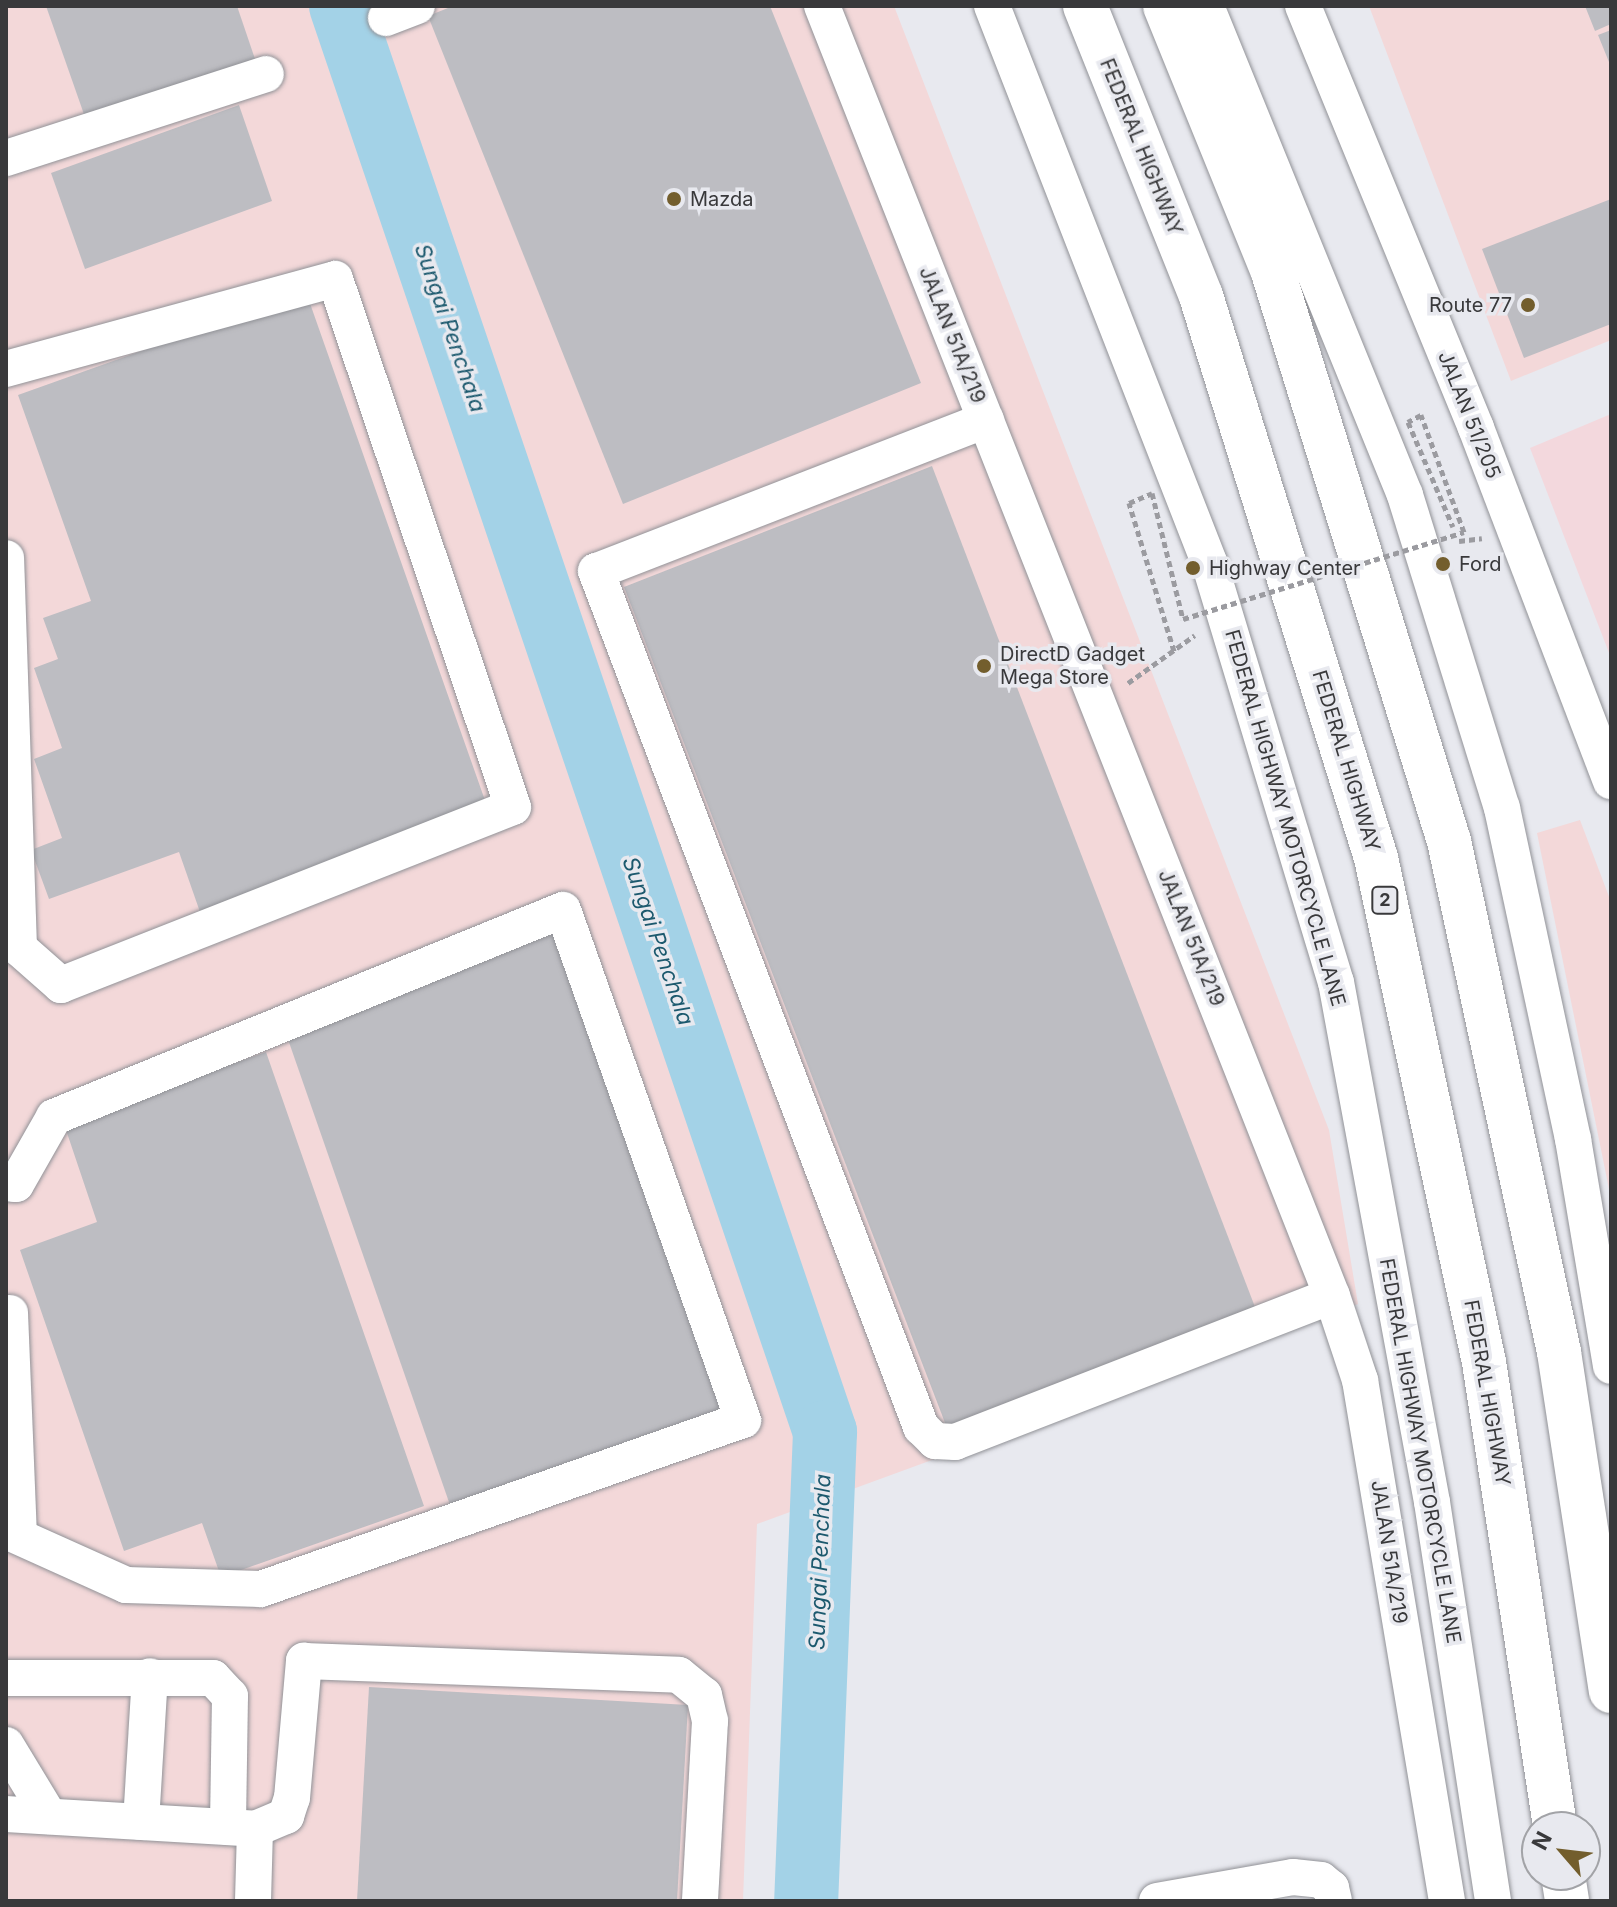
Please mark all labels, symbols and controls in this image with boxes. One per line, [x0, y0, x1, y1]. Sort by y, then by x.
street label: FEDERAL HIGHWAY [1095, 55, 1187, 239]
place label: Mazda [690, 187, 754, 211]
marker: Mazda [665, 190, 683, 208]
water label: Sungai Penchala [409, 240, 491, 416]
street label: JALAN 51A/219 [914, 263, 990, 407]
place label: Route 77 [1429, 293, 1512, 317]
marker: Route 77 [1519, 296, 1537, 314]
street label: JALAN 51/205 [1433, 348, 1505, 482]
place label: Ford [1459, 552, 1501, 576]
marker: Ford [1434, 555, 1452, 573]
place label: Highway Center [1209, 556, 1361, 580]
marker: Highway Center [1184, 559, 1202, 577]
street label: FEDERAL HIGHWAY MOTORCYCLE LANE [1220, 627, 1350, 1009]
place label: DirectD Gadget Mega Store [1000, 642, 1145, 689]
marker: DirectD Gadget Mega Store [975, 657, 993, 675]
street label: FEDERAL HIGHWAY [1307, 667, 1385, 855]
water label: Sungai Penchala [617, 853, 699, 1029]
street label: JALAN 51A/219 [1153, 866, 1229, 1010]
road number: 2 [1371, 886, 1399, 914]
street label: FEDERAL HIGHWAY MOTORCYCLE LANE [1374, 1257, 1466, 1645]
street label: FEDERAL HIGHWAY [1459, 1298, 1515, 1488]
water label: Sungai Penchala [804, 1474, 836, 1650]
street label: JALAN 51A/219 [1366, 1478, 1412, 1626]
north arrow [1521, 1811, 1601, 1891]
text: N [1526, 1827, 1557, 1854]

